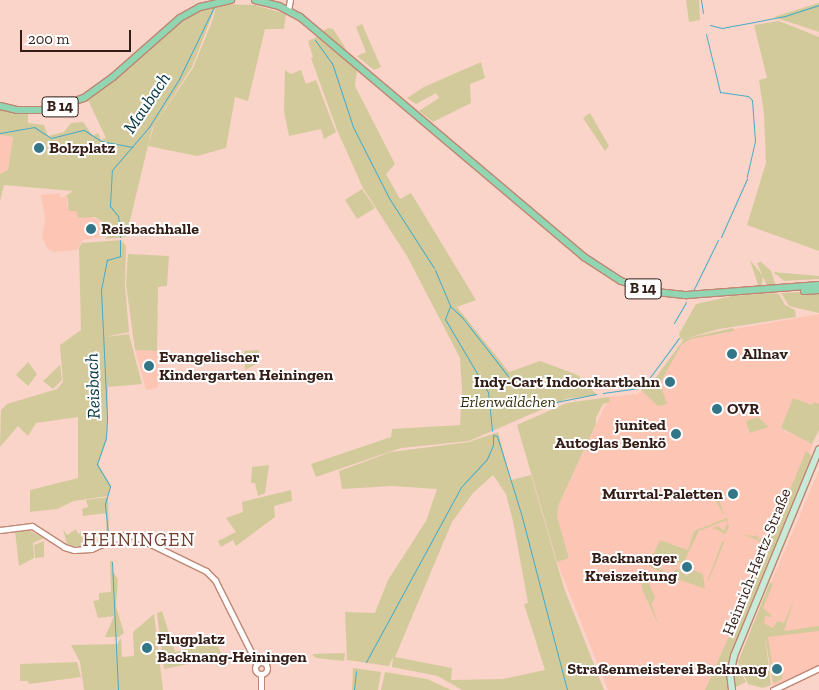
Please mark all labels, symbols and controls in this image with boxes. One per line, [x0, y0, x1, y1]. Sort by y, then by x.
scale bar [22, 20, 134, 52]
text: 200 m [28, 30, 69, 48]
water label: Maubach [119, 68, 175, 138]
road number: B 14 [41, 94, 79, 120]
place label: Bolzplatz [49, 138, 115, 158]
marker: Bolzplatz [33, 142, 45, 154]
place label: Reisbachhalle [101, 219, 199, 239]
marker: Reisbachhalle [85, 223, 97, 235]
road number: B 14 [624, 276, 662, 302]
place label: Allnav [742, 344, 788, 364]
place label: Evangelischer Kindergarten Heiningen [159, 347, 333, 385]
marker: Allnav [726, 348, 738, 360]
water label: Reisbach [81, 353, 105, 419]
marker: Evangelischer Kindergarten Heiningen [143, 360, 155, 372]
place label: Indy-Cart Indoorkartbahn [474, 372, 660, 392]
marker: Indy-Cart Indoorkartbahn [664, 376, 676, 388]
park label: Erlenwäldchen [460, 392, 556, 412]
place label: OVR [727, 399, 759, 419]
marker: OVR [711, 403, 723, 415]
place label: junited Autoglas Benkö [555, 415, 666, 453]
marker: junited Autoglas Benkö [670, 428, 682, 440]
place label: Murrtal-Paletten [602, 484, 723, 504]
street label: Heinrich-Hertz-Straße [719, 486, 795, 638]
marker: Murrtal-Paletten [727, 488, 739, 500]
district label: HEININGEN [81, 529, 197, 551]
place label: Backnanger Kreiszeitung [585, 548, 677, 586]
marker: Backnanger Kreiszeitung [681, 561, 693, 573]
place label: Flugplatz Backnang-Heiningen [157, 629, 307, 667]
marker: Flugplatz Backnang-Heiningen [141, 642, 153, 654]
place label: Straßenmeisterei Backnang [567, 659, 767, 679]
marker: Straßenmeisterei Backnang [771, 663, 783, 675]

